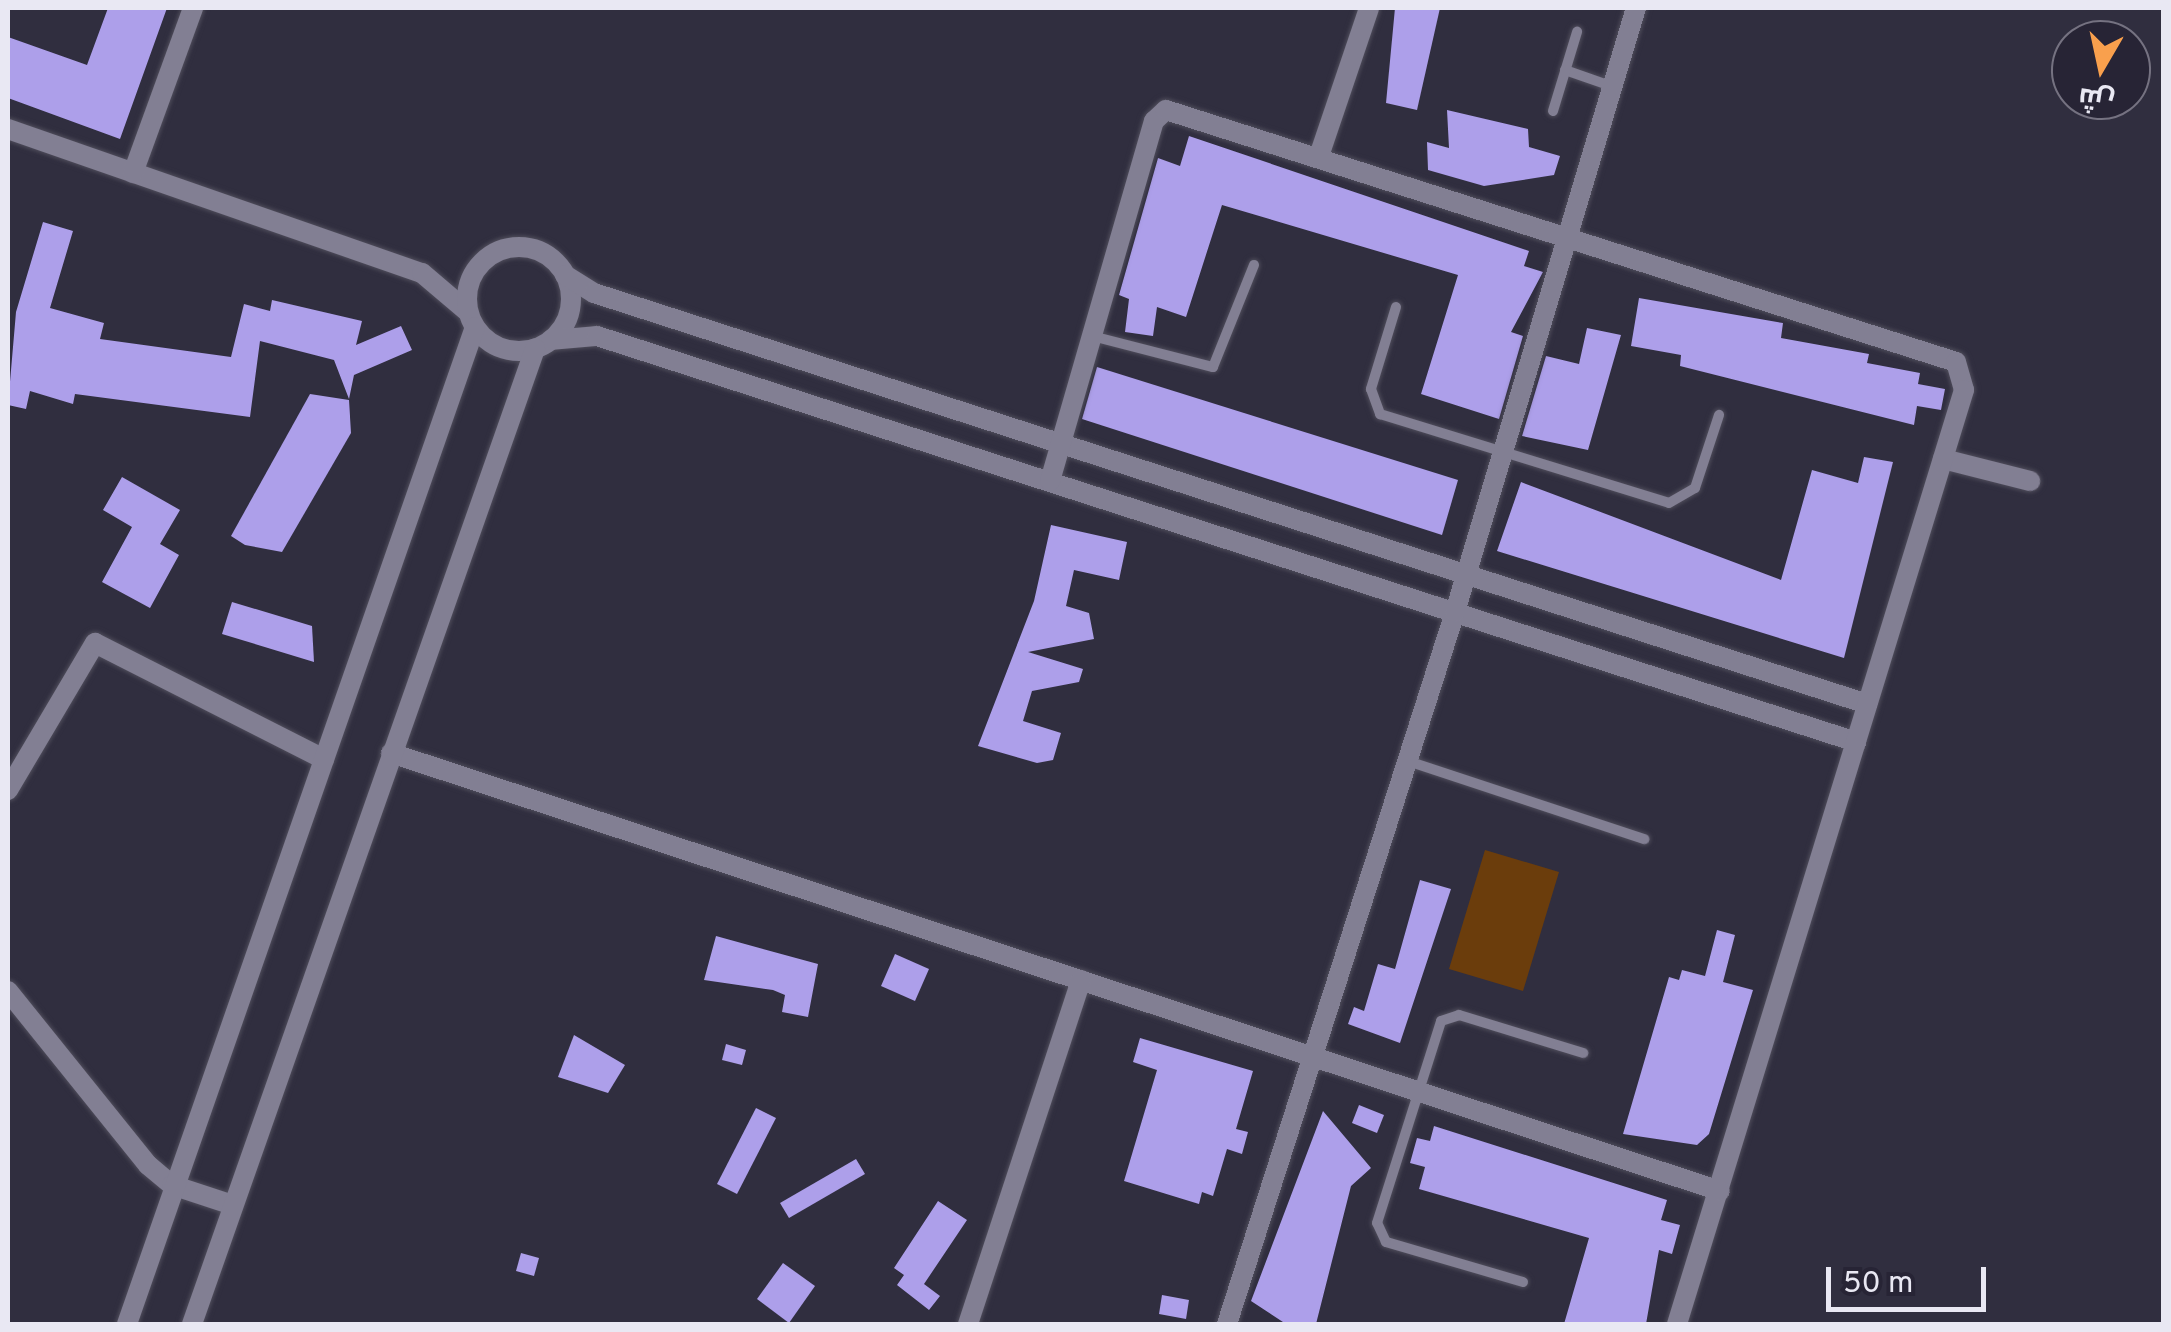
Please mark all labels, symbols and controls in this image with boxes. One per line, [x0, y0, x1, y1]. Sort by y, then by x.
north arrow [2051, 20, 2151, 120]
text: ش [2076, 77, 2117, 118]
scale bar [1831, 1247, 1991, 1309]
text: 50 m [1843, 1266, 1913, 1303]

